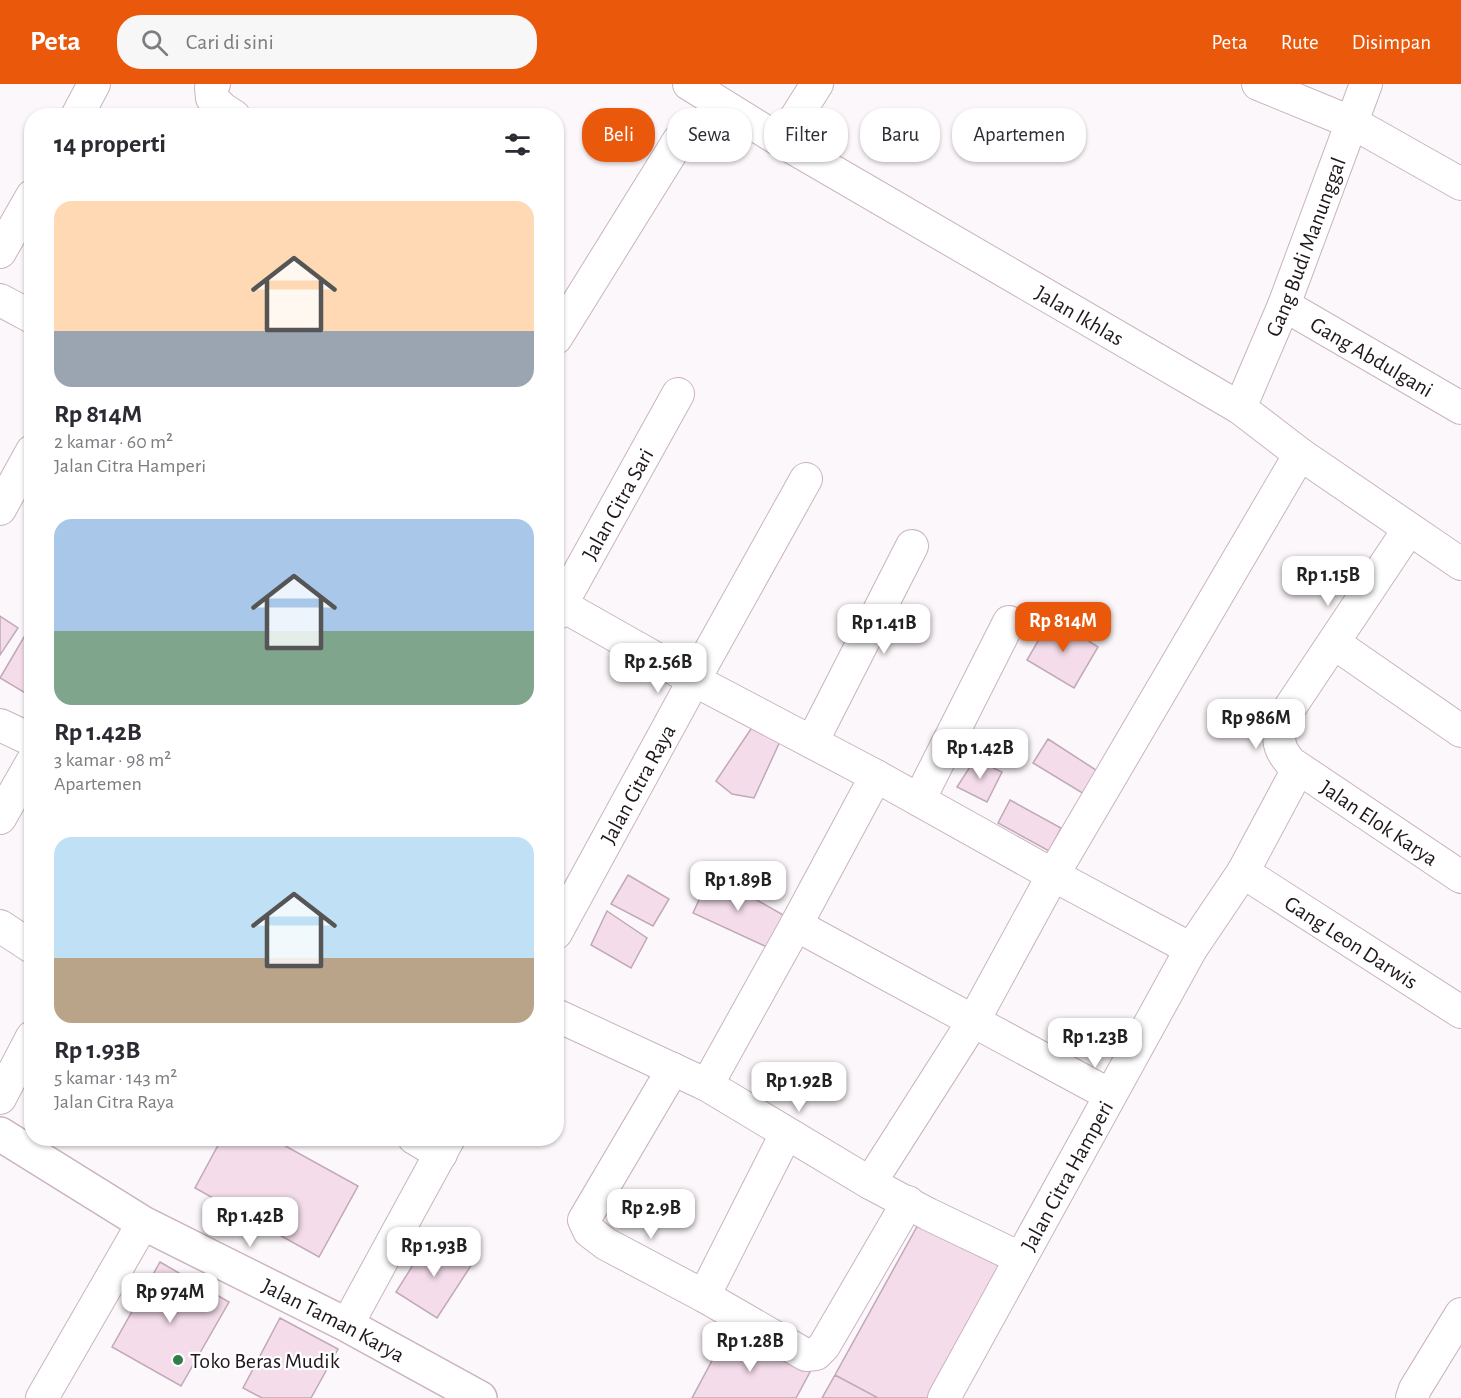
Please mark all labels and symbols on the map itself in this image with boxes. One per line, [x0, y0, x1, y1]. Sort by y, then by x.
street label: Gang Budi Manunggal [1262, 154, 1350, 340]
street label: Jalan Ikhlas [1031, 282, 1127, 350]
street label: Gang Abdulgani [1307, 313, 1437, 401]
street label: Jalan Citra Sari [578, 445, 658, 564]
pin: Rp 1.15B [1266, 556, 1390, 607]
pin: Rp 814M [1008, 602, 1118, 653]
pin: Rp 1.41B [822, 604, 946, 655]
pin: Rp 2.56B [596, 643, 720, 694]
pin: Rp 986M [1201, 699, 1311, 750]
street label: Jalan Citra Raya [597, 721, 680, 848]
pin: Rp 1.42B [918, 729, 1042, 780]
street label: Jalan Elok Karya [1316, 776, 1441, 870]
pin: Rp 1.89B [676, 861, 800, 912]
street label: Gang Leon Darwis [1281, 892, 1421, 993]
pin: Rp 1.23B [1033, 1018, 1157, 1069]
pin: Rp 1.92B [737, 1062, 861, 1113]
street label: Jalan Citra Hamperi [1017, 1097, 1117, 1255]
pin: Rp 2.9B [596, 1189, 706, 1240]
pin: Rp 1.42B [188, 1197, 312, 1248]
pin: Rp 1.93B [372, 1227, 496, 1278]
pin: Rp 974M [115, 1273, 225, 1324]
street label: Jalan Taman Karya [258, 1274, 408, 1366]
pin: Rp 1.28B [688, 1322, 812, 1373]
place label: Toko Beras Mudik [190, 1350, 340, 1372]
marker: Toko Beras Mudik [171, 1353, 185, 1367]

